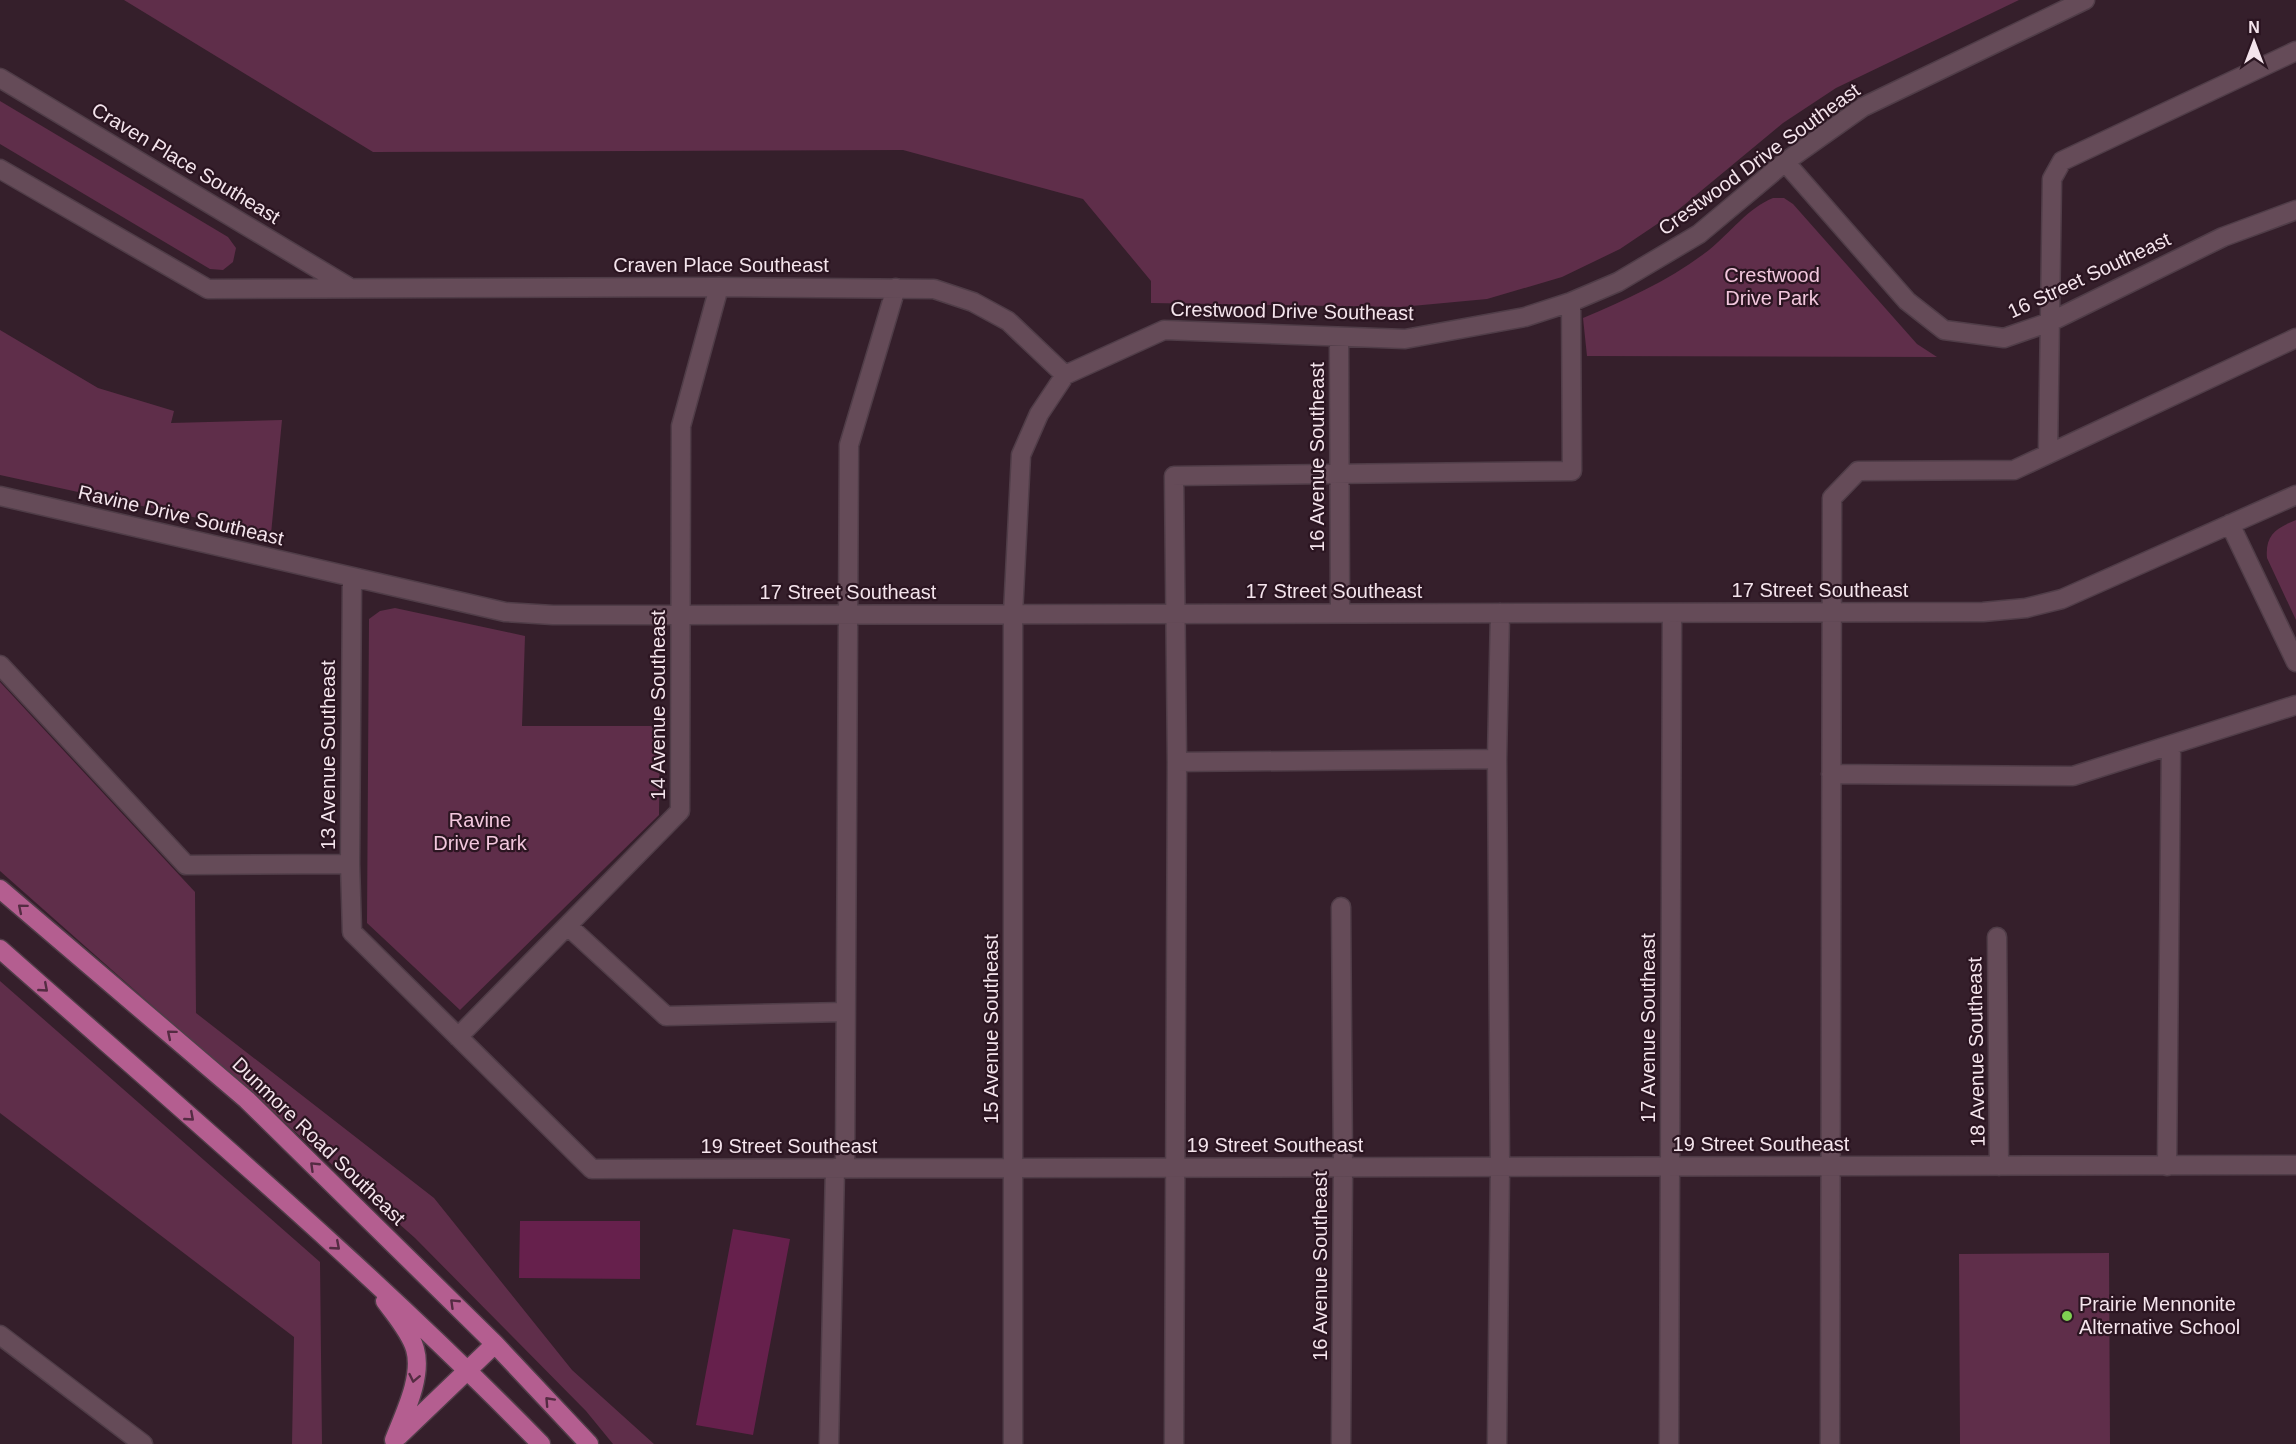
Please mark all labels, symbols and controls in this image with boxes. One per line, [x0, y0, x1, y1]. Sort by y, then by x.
north arrow [2224, 12, 2284, 72]
text: N [2248, 19, 2260, 36]
street label: Crestwood Drive Southeast [1654, 78, 1864, 239]
street label: Craven Place Southeast [88, 98, 284, 228]
street label: 16 Street Southeast [2004, 227, 2174, 322]
street label: Craven Place Southeast [613, 254, 829, 276]
park label: Crestwood Drive Park [1724, 264, 1820, 309]
street label: Crestwood Drive Southeast [1170, 298, 1414, 324]
street label: 16 Avenue Southeast [1306, 362, 1328, 552]
street label: Ravine Drive Southeast [76, 481, 286, 549]
street label: 17 Street Southeast [1732, 579, 1909, 601]
street label: 17 Street Southeast [1246, 580, 1423, 602]
street label: 17 Street Southeast [760, 581, 937, 603]
street label: 14 Avenue Southeast [647, 610, 669, 800]
street label: 13 Avenue Southeast [317, 660, 339, 850]
park label: Ravine Drive Park [433, 809, 528, 854]
one-way arrow [18, 904, 29, 915]
street label: 17 Avenue Southeast [1637, 933, 1659, 1123]
street label: 15 Avenue Southeast [980, 934, 1002, 1124]
street label: 18 Avenue Southeast [1963, 956, 1989, 1147]
one-way arrow [37, 981, 48, 992]
one-way arrow [167, 1031, 178, 1042]
street label: Dunmore Road Southeast [228, 1053, 410, 1230]
one-way arrow [183, 1110, 194, 1121]
street label: 19 Street Southeast [1673, 1133, 1850, 1155]
street label: 19 Street Southeast [1187, 1134, 1364, 1156]
street label: 19 Street Southeast [701, 1135, 878, 1157]
one-way arrow [311, 1163, 322, 1174]
street label: 16 Avenue Southeast [1309, 1171, 1331, 1361]
one-way arrow [329, 1239, 340, 1250]
place label: Prairie Mennonite Alternative School [2079, 1293, 2240, 1338]
one-way arrow [450, 1299, 461, 1310]
marker: Prairie Mennonite Alternative School [2060, 1309, 2074, 1323]
one-way arrow [408, 1373, 421, 1383]
one-way arrow [545, 1397, 556, 1408]

